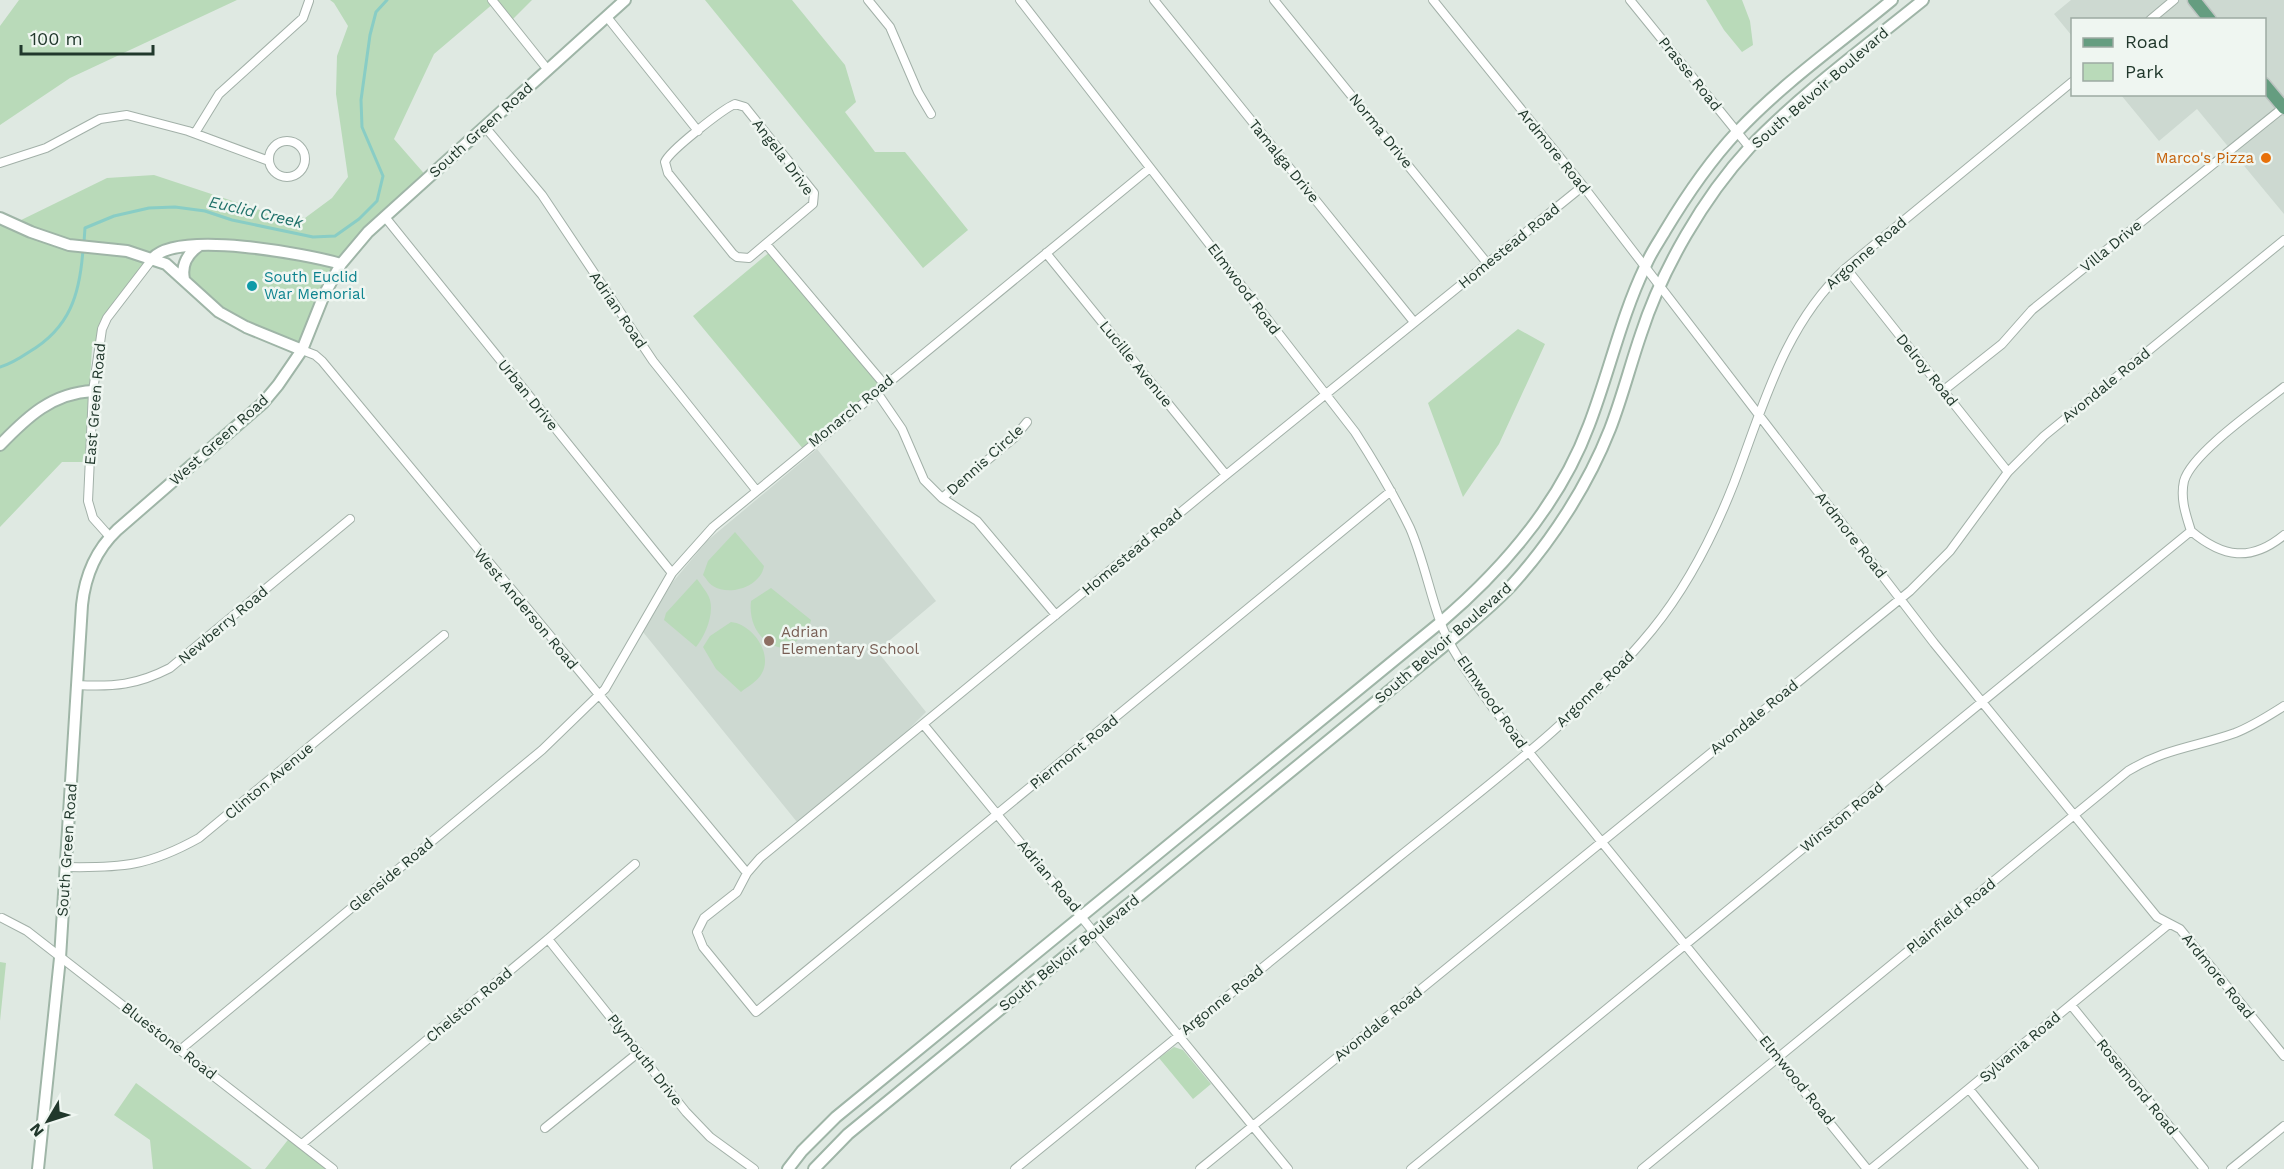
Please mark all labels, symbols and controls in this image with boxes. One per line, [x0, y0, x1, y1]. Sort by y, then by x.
scale bar [21, 18, 153, 56]
legend [2071, 18, 2266, 96]
street label: South Belvoir Boulevard [1748, 24, 1892, 152]
text: 100 m [30, 28, 83, 49]
text: Road [2125, 31, 2169, 52]
street label: Prasse Road [1655, 33, 1725, 115]
text: Park [2125, 61, 2164, 82]
street label: South Green Road [425, 79, 537, 181]
street label: Norma Drive [1345, 90, 1417, 172]
street label: Ardmore Road [1514, 105, 1594, 197]
street label: Angela Drive [748, 115, 818, 199]
street label: Tamalga Drive [1245, 116, 1323, 206]
place label: Marco's Pizza [2156, 149, 2254, 167]
marker: Marco's Pizza [2259, 151, 2273, 165]
water label: Euclid Creek [207, 192, 306, 232]
street label: Homestead Road [1455, 200, 1563, 292]
street label: Argonne Road [1822, 213, 1910, 293]
street label: Villa Drive [2077, 216, 2145, 276]
street label: Elmwood Road [1204, 240, 1284, 338]
place label: South Euclid War Memorial [264, 268, 365, 303]
street label: Adrian Road [586, 268, 650, 352]
marker: South Euclid War Memorial [245, 279, 259, 293]
street label: Lucille Avenue [1096, 317, 1176, 411]
street label: Delroy Road [1892, 330, 1962, 410]
street label: East Green Road [81, 342, 109, 466]
street label: Avondale Road [2058, 344, 2154, 426]
street label: Urban Drive [494, 356, 562, 434]
street label: Monarch Road [805, 371, 897, 451]
street label: West Green Road [166, 391, 272, 489]
street label: Dennis Circle [943, 421, 1027, 499]
street label: Ardmore Road [1812, 488, 1890, 582]
street label: Homestead Road [1078, 505, 1186, 599]
street label: West Anderson Road [470, 545, 582, 673]
street label: South Belvoir Boulevard [1371, 579, 1515, 707]
street label: Newberry Road [175, 582, 271, 668]
place label: Adrian Elementary School [781, 623, 920, 658]
marker: Adrian Elementary School [762, 634, 776, 648]
street label: Argonne Road [1552, 647, 1638, 731]
street label: Elmwood Road [1453, 652, 1531, 752]
street label: Avondale Road [1706, 676, 1802, 758]
street label: Piermont Road [1026, 711, 1122, 793]
street label: Clinton Avenue [221, 739, 317, 823]
street label: Winston Road [1797, 778, 1887, 856]
street label: South Green Road [53, 783, 81, 917]
street label: Glenside Road [345, 834, 437, 916]
street label: Adrian Road [1014, 836, 1084, 916]
street label: Plainfield Road [1903, 874, 1999, 958]
street label: South Belvoir Boulevard [995, 891, 1143, 1015]
street label: Ardmore Road [2178, 930, 2258, 1022]
street label: Argonne Road [1177, 961, 1267, 1039]
street label: Chelston Road [422, 964, 516, 1046]
street label: Avondale Road [1330, 983, 1426, 1065]
street label: Bluestone Road [118, 998, 220, 1084]
street label: Sylvania Road [1976, 1008, 2064, 1086]
street label: Plymouth Drive [604, 1010, 686, 1110]
street label: Elmwood Road [1755, 1032, 1839, 1128]
street label: Rosemond Road [2093, 1035, 2181, 1139]
north arrow [18, 1091, 78, 1151]
text: N [26, 1120, 48, 1141]

